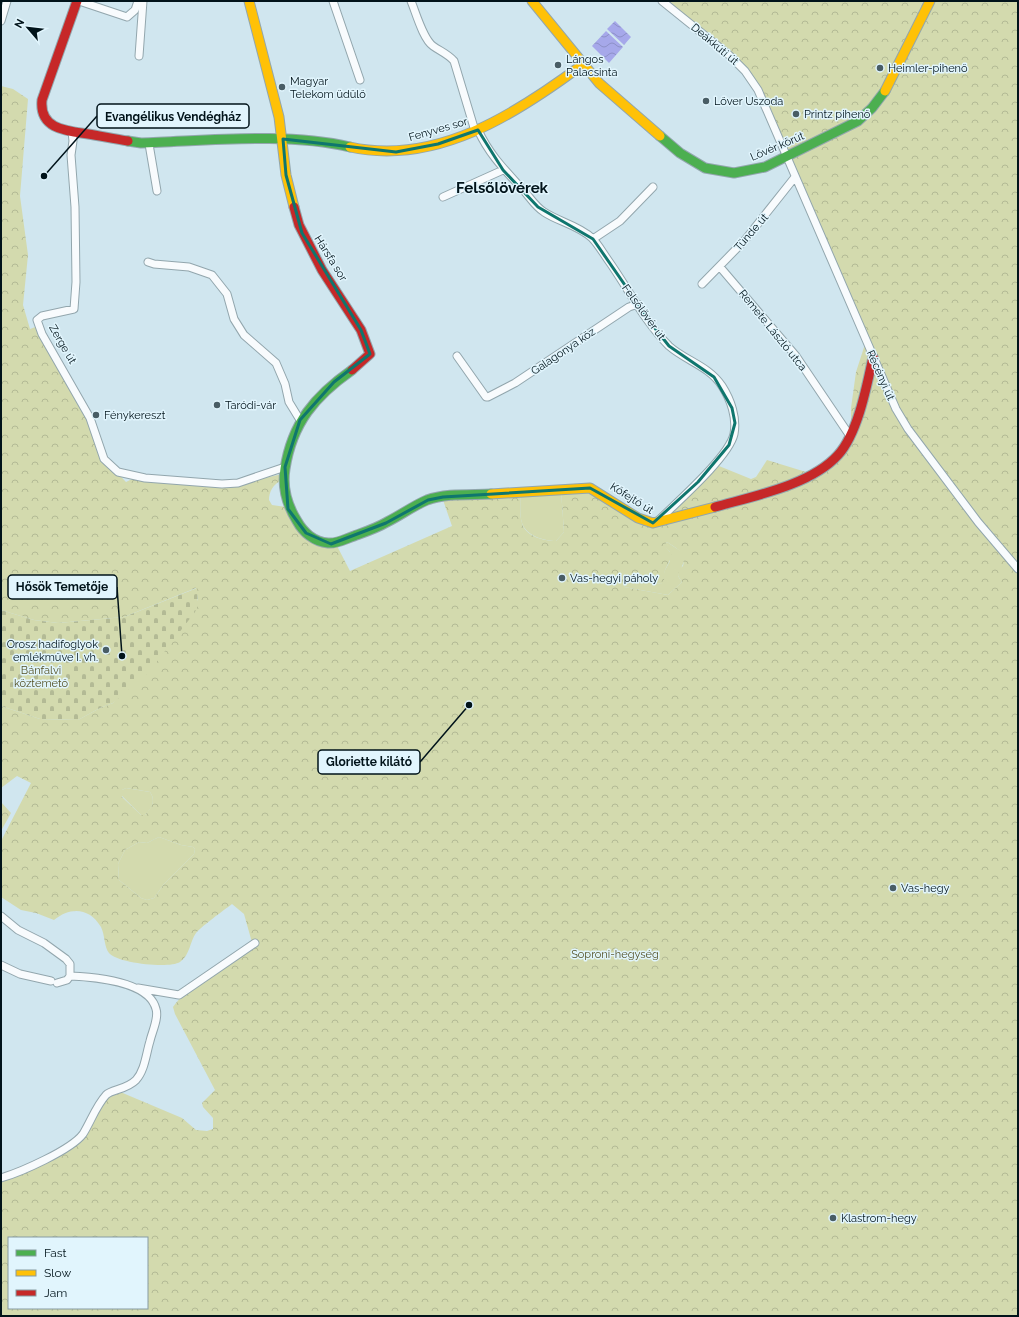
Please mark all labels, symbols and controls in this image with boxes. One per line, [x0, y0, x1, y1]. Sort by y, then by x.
north arrow [8, 8, 48, 48]
text: N [12, 17, 27, 30]
street label: Deákkúti út [688, 21, 741, 68]
place label: Lángos Palacsinta [566, 53, 618, 79]
marker: Lángos Palacsinta [553, 60, 563, 70]
place label: Heimler-pihenő [888, 62, 968, 75]
marker: Heimler-pihenő [875, 63, 885, 73]
place label: Magyar Telekom üdülő [290, 75, 366, 101]
marker: Magyar Telekom üdülő [277, 82, 287, 92]
place label: Lőver Uszoda [714, 95, 783, 108]
marker: Lőver Uszoda [701, 96, 711, 106]
callout: Evangélikus Vendégház [97, 104, 249, 128]
place label: Printz pihenő [804, 108, 871, 121]
marker: Printz pihenő [791, 109, 801, 119]
text: Evangélikus Vendégház [105, 110, 241, 124]
street label: Fenyves sor [407, 115, 469, 144]
street label: Lővér körút [748, 129, 806, 164]
district label: Felsőlövérek [456, 179, 549, 197]
street label: Tünde út [732, 211, 771, 254]
street label: Hársfa sor [311, 233, 350, 284]
street label: Felsőlövér út [619, 282, 668, 343]
street label: Remete László utca [736, 287, 809, 373]
street label: Zerge út [46, 322, 79, 366]
street label: Galagonya köz [529, 325, 598, 378]
street label: Récényi út [864, 348, 898, 403]
place label: Taródi-vár [225, 399, 276, 412]
marker: Taródi-vár [212, 400, 222, 410]
place label: Fénykereszt [104, 409, 166, 422]
marker: Fénykereszt [91, 410, 101, 420]
street label: Kőfejtő út [608, 480, 656, 517]
place label: Vas-hegyi páholy [570, 572, 658, 585]
marker: Vas-hegyi páholy [557, 573, 567, 583]
callout: Hősök Temetője [8, 575, 117, 599]
text: Hősök Temetője [16, 580, 108, 594]
place label: Orosz hadifoglyok emlékműve I. vh. [7, 638, 98, 664]
marker: Orosz hadifoglyok emlékműve I. vh. [101, 645, 111, 655]
park label: Bánfalvi köztemető [14, 664, 68, 690]
callout: Gloriette kilátó [318, 750, 420, 774]
text: Gloriette kilátó [326, 755, 412, 769]
place label: Vas-hegy [901, 882, 950, 895]
marker: Vas-hegy [888, 883, 898, 893]
park label: Soproni-hegység [571, 948, 659, 961]
place label: Klastrom-hegy [841, 1212, 917, 1225]
marker: Klastrom-hegy [828, 1213, 838, 1223]
legend [8, 1237, 148, 1309]
text: Fast [44, 1246, 67, 1260]
text: Slow [44, 1266, 71, 1280]
text: Jam [44, 1286, 67, 1300]

